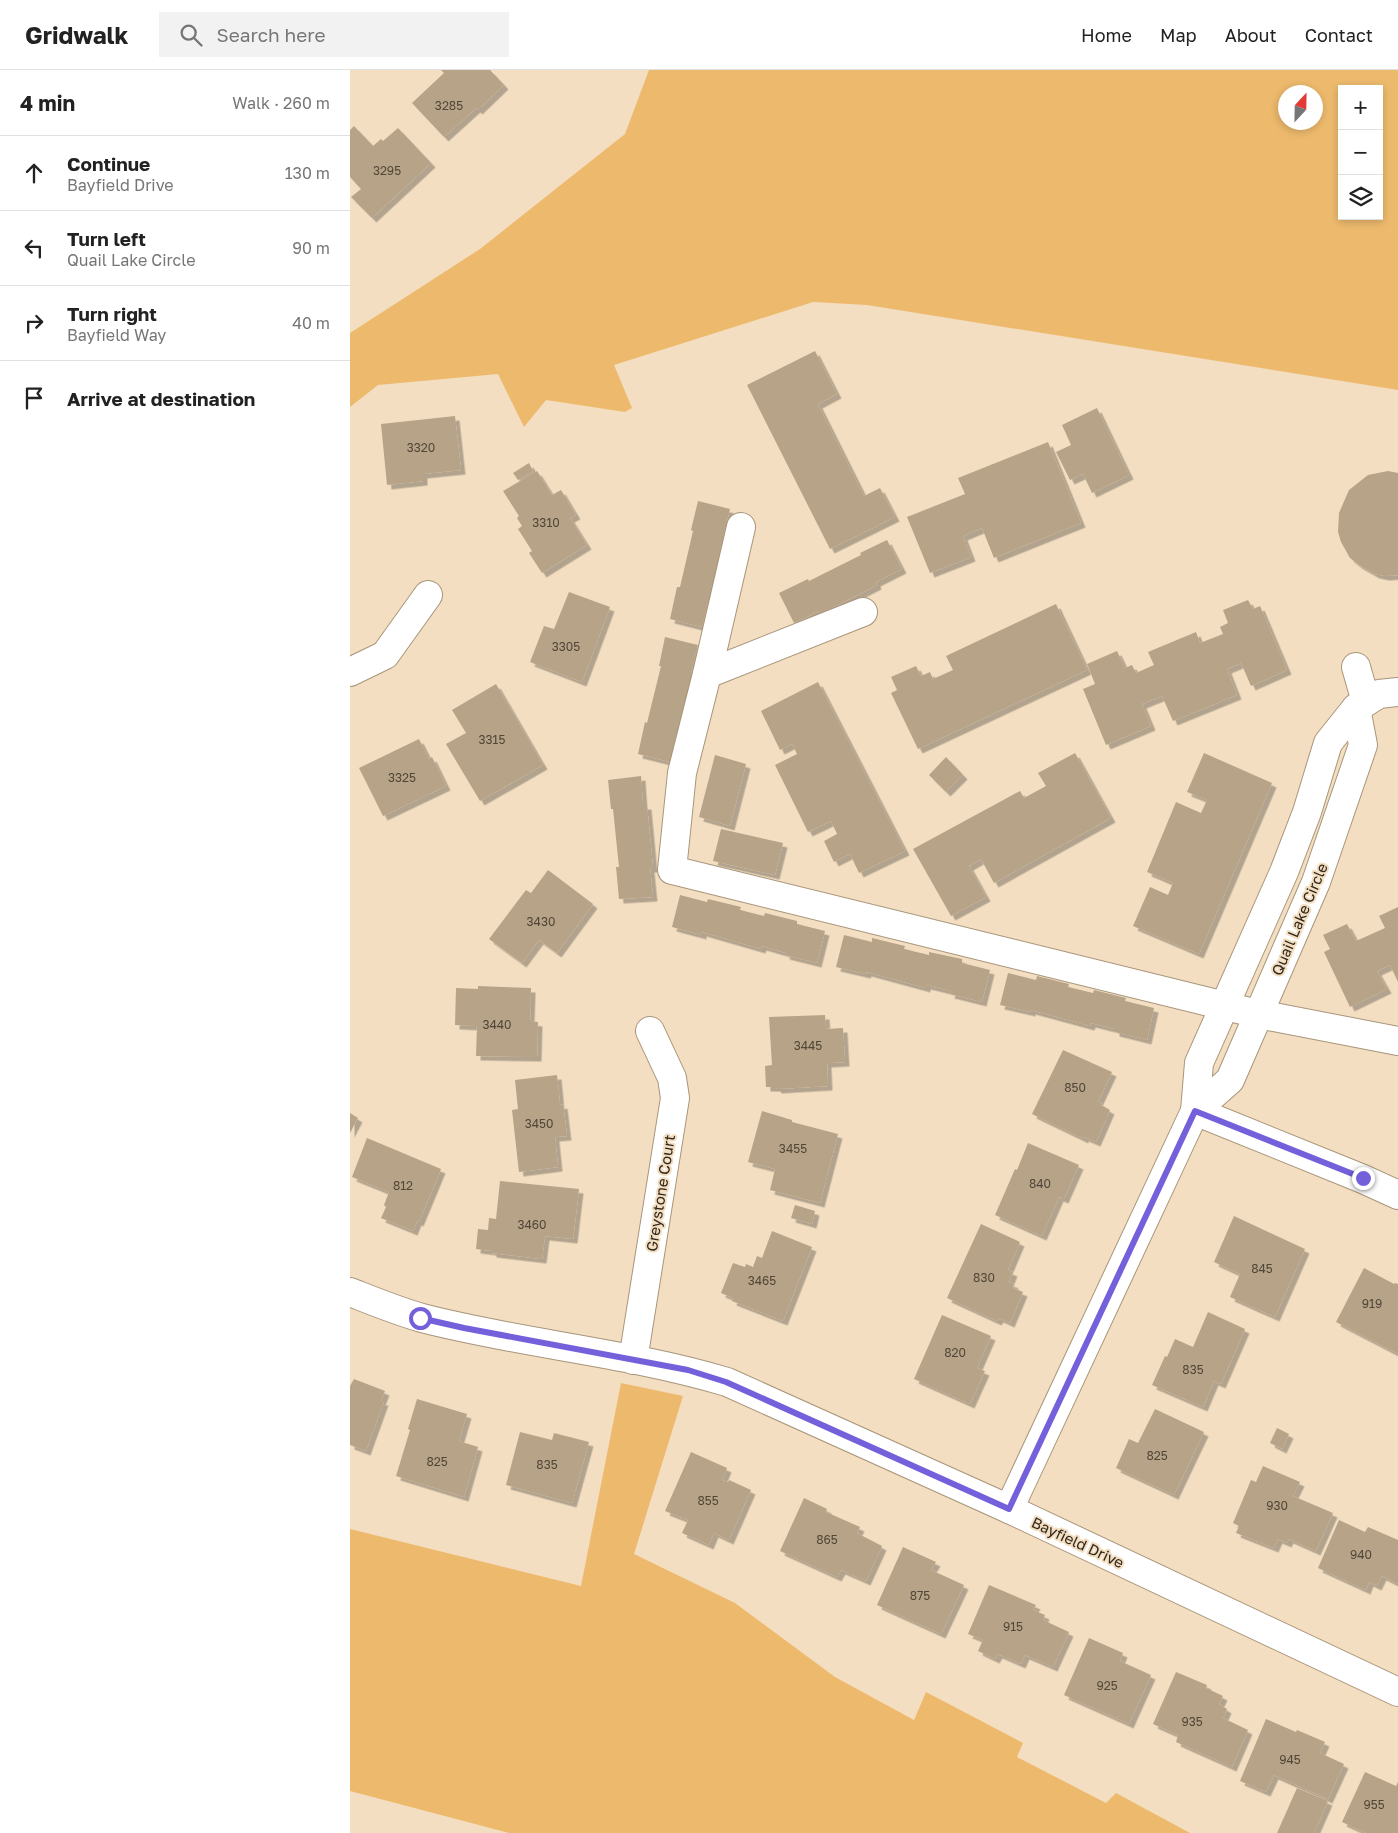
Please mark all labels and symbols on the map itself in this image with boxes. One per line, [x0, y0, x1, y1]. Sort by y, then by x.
north arrow [1278, 85, 1323, 130]
house number: 3285 [435, 98, 463, 113]
house number: 3295 [373, 163, 401, 178]
house number: 3320 [407, 440, 435, 455]
house number: 3310 [532, 515, 560, 530]
house number: 3305 [552, 639, 580, 654]
house number: 3315 [479, 732, 505, 747]
house number: 3325 [388, 770, 416, 785]
street label: Quail Lake Circle [1267, 860, 1331, 978]
house number: 3430 [527, 914, 555, 929]
house number: 3440 [482, 1017, 512, 1032]
house number: 3445 [794, 1038, 822, 1053]
house number: 850 [1064, 1080, 1086, 1095]
house number: 3450 [525, 1116, 553, 1131]
street label: Greystone Court [642, 1133, 678, 1253]
house number: 3455 [779, 1141, 807, 1156]
route end [1352, 1167, 1375, 1190]
house number: 840 [1029, 1176, 1051, 1191]
house number: 812 [393, 1178, 413, 1193]
house number: 3460 [517, 1217, 547, 1232]
house number: 845 [1251, 1261, 1273, 1276]
house number: 830 [973, 1270, 995, 1285]
house number: 3465 [748, 1273, 776, 1288]
house number: 919 [1362, 1296, 1382, 1311]
route start [409, 1307, 432, 1330]
house number: 820 [944, 1345, 966, 1360]
house number: 835 [1182, 1362, 1204, 1377]
house number: 825 [1146, 1448, 1168, 1463]
house number: 825 [426, 1454, 448, 1469]
house number: 835 [536, 1457, 558, 1472]
house number: 855 [697, 1493, 719, 1508]
house number: 930 [1266, 1498, 1288, 1513]
street label: Bayfield Drive [1029, 1513, 1127, 1571]
house number: 865 [816, 1532, 838, 1547]
house number: 940 [1350, 1547, 1372, 1562]
house number: 875 [910, 1588, 930, 1603]
house number: 915 [1003, 1619, 1023, 1634]
house number: 925 [1096, 1678, 1118, 1693]
house number: 935 [1181, 1714, 1203, 1729]
house number: 945 [1279, 1752, 1301, 1767]
house number: 955 [1363, 1797, 1385, 1812]

